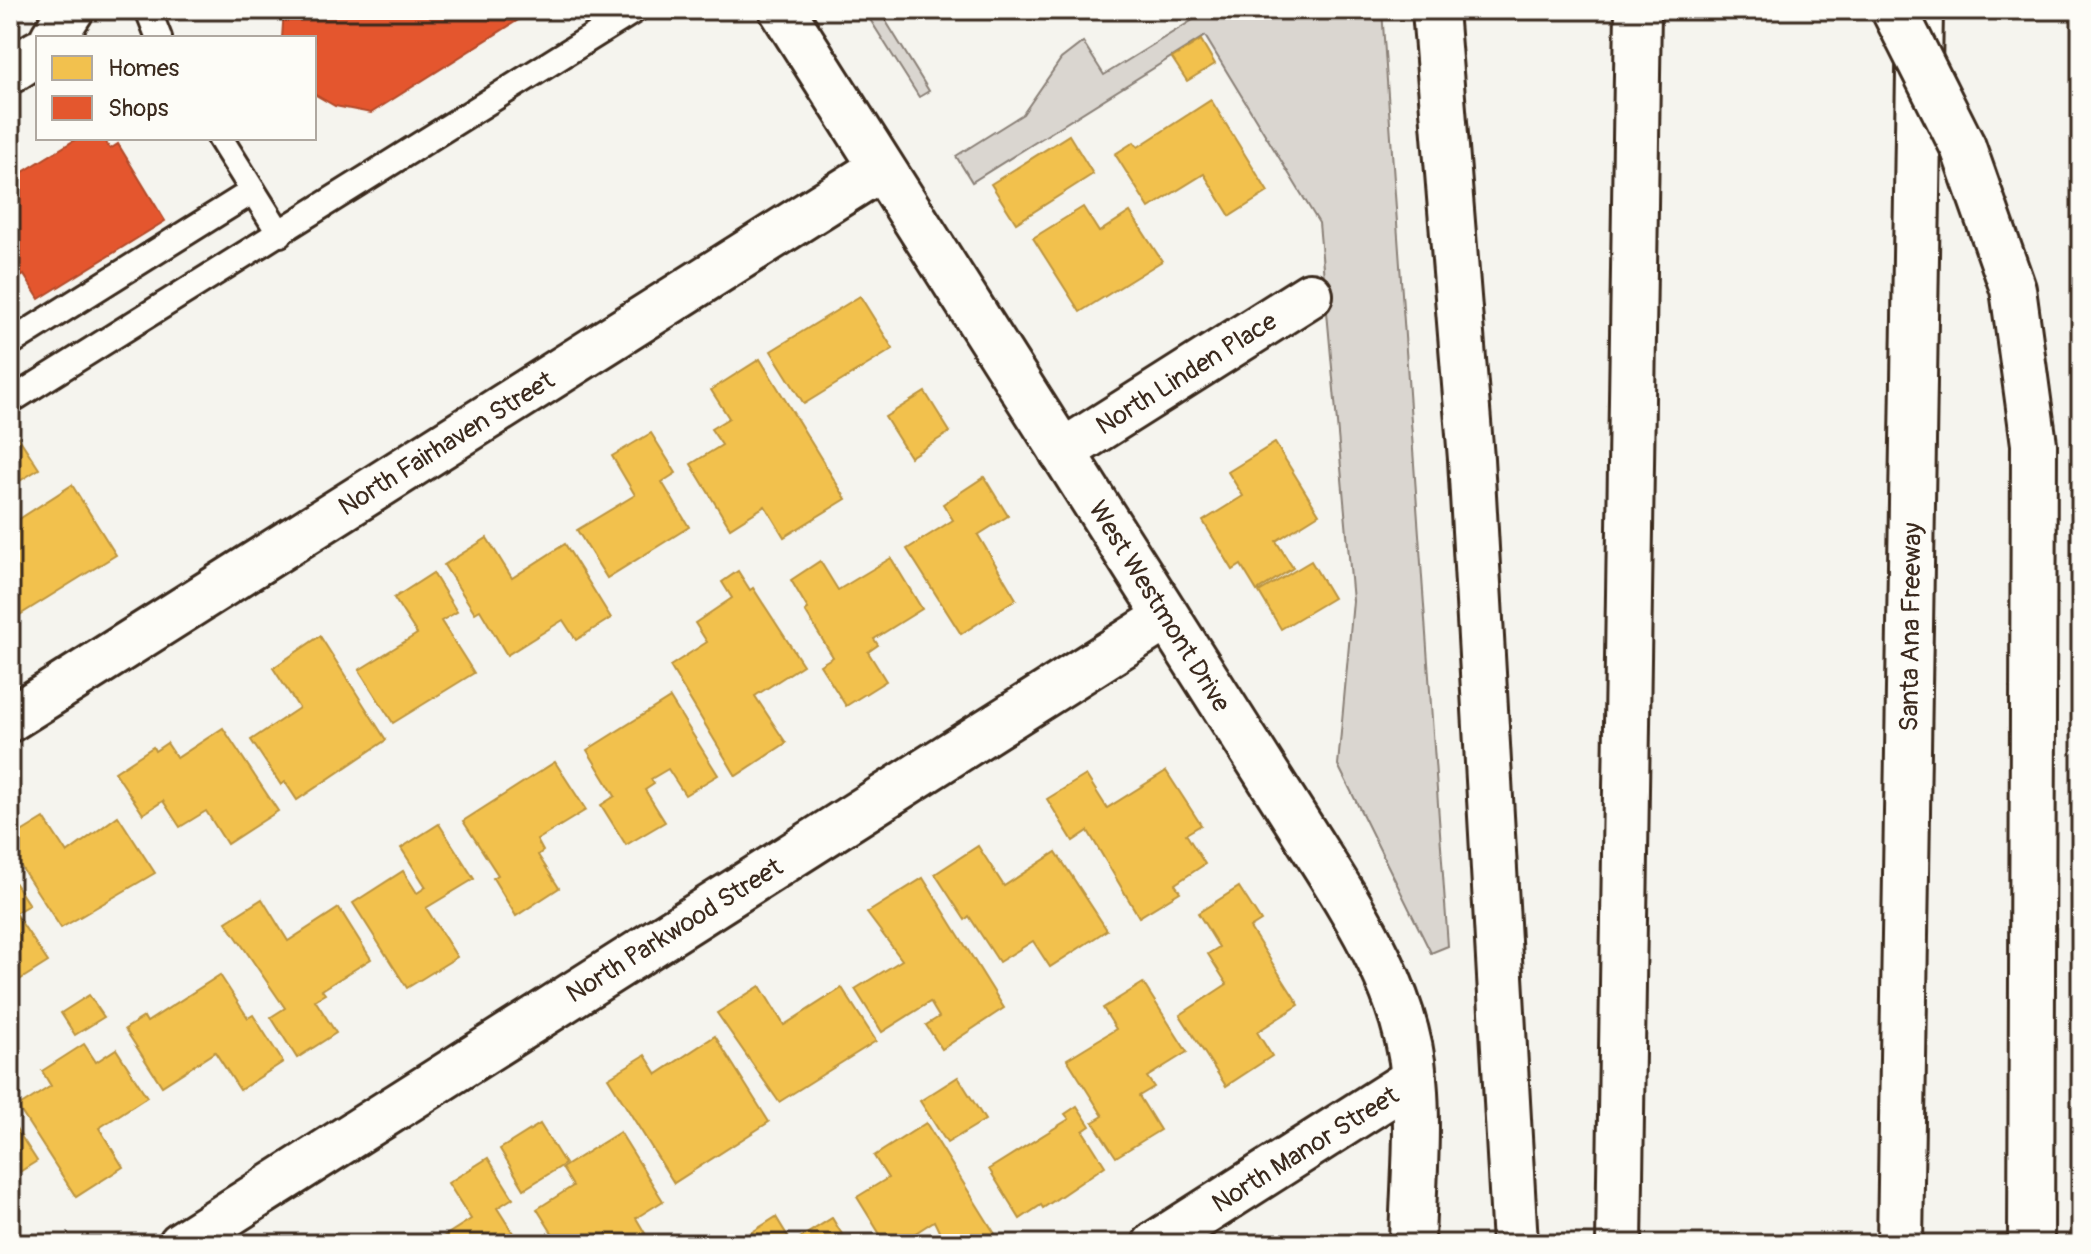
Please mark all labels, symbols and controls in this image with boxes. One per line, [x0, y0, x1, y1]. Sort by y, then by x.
legend [36, 36, 316, 140]
text: Homes [108, 54, 180, 83]
text: Shops [108, 94, 169, 123]
street label: North Linden Place [1090, 305, 1283, 442]
street label: North Fairhaven Street [333, 364, 561, 523]
street label: West Westmont Drive [1081, 495, 1237, 718]
street label: Santa Ana Freeway [1893, 522, 1929, 732]
street label: North Parkwood Street [560, 851, 789, 1010]
street label: North Manor Street [1206, 1079, 1405, 1220]

